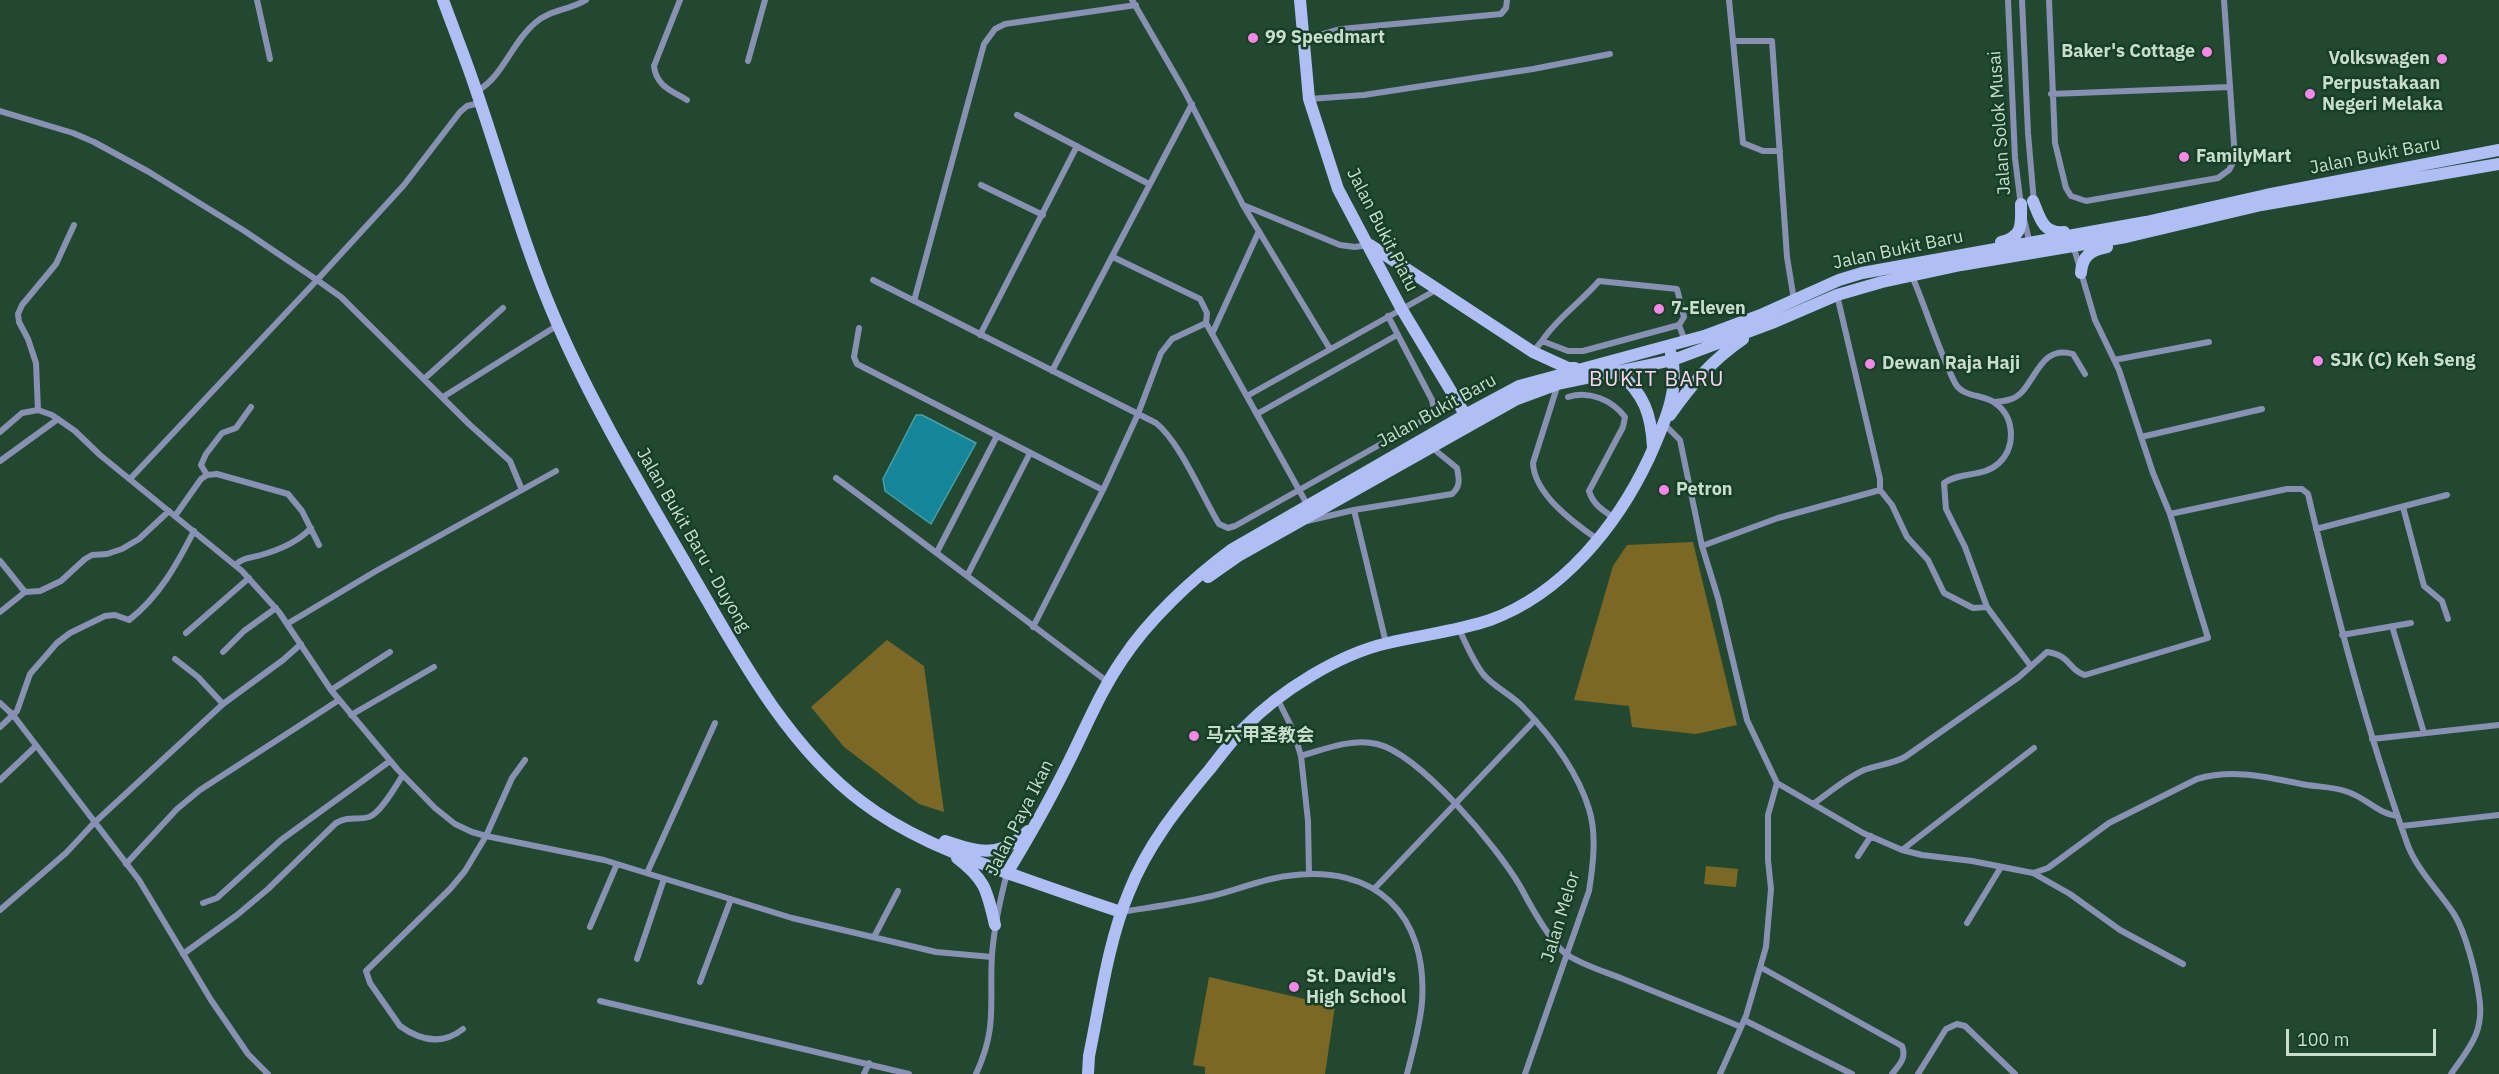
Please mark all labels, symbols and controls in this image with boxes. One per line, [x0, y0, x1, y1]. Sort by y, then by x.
place label: 99 Speedmart [1265, 27, 1385, 49]
marker: 99 Speedmart [1246, 31, 1260, 45]
place label: Baker's Cottage [2061, 41, 2195, 63]
marker: Baker's Cottage [2200, 45, 2214, 59]
place label: Volkswagen [2328, 48, 2430, 70]
street label: Jalan Solok Musai [1984, 50, 2016, 196]
marker: Volkswagen [2435, 52, 2449, 66]
place label: Perpustakaan Negeri Melaka [2322, 73, 2443, 116]
marker: Perpustakaan Negeri Melaka [2303, 87, 2317, 101]
street label: Jalan Bukit Baru [2308, 133, 2442, 179]
place label: FamilyMart [2196, 146, 2291, 168]
marker: FamilyMart [2177, 150, 2191, 164]
street label: Jalan Bukit Piatu [1342, 165, 1422, 295]
street label: Jalan Bukit Baru [1831, 226, 1965, 274]
place label: 7-Eleven [1671, 298, 1746, 320]
marker: 7-Eleven [1652, 302, 1666, 316]
place label: SJK (C) Keh Seng [2330, 350, 2475, 372]
place label: Dewan Raja Haji [1882, 353, 2020, 375]
marker: SJK (C) Keh Seng [2311, 354, 2325, 368]
marker: Dewan Raja Haji [1863, 357, 1877, 371]
district label: BUKIT BARU [1589, 367, 1725, 393]
street label: Jalan Bukit Baru [1374, 369, 1500, 453]
street label: Jalan Bukit Baru - Duyong [631, 444, 755, 636]
place label: Petron [1676, 479, 1733, 501]
marker: Petron [1657, 483, 1671, 497]
place label: 马六甲圣教会 [1206, 725, 1314, 747]
marker: 马六甲圣教会 [1187, 729, 1201, 743]
street label: Jalan Paya Ikan [982, 756, 1058, 880]
street label: Jalan Melor [1537, 869, 1585, 965]
place label: St. David's High School [1306, 966, 1406, 1008]
marker: St. David's High School [1287, 980, 1301, 994]
scale bar [2289, 1017, 2439, 1055]
text: 100 m [2297, 1028, 2349, 1051]

